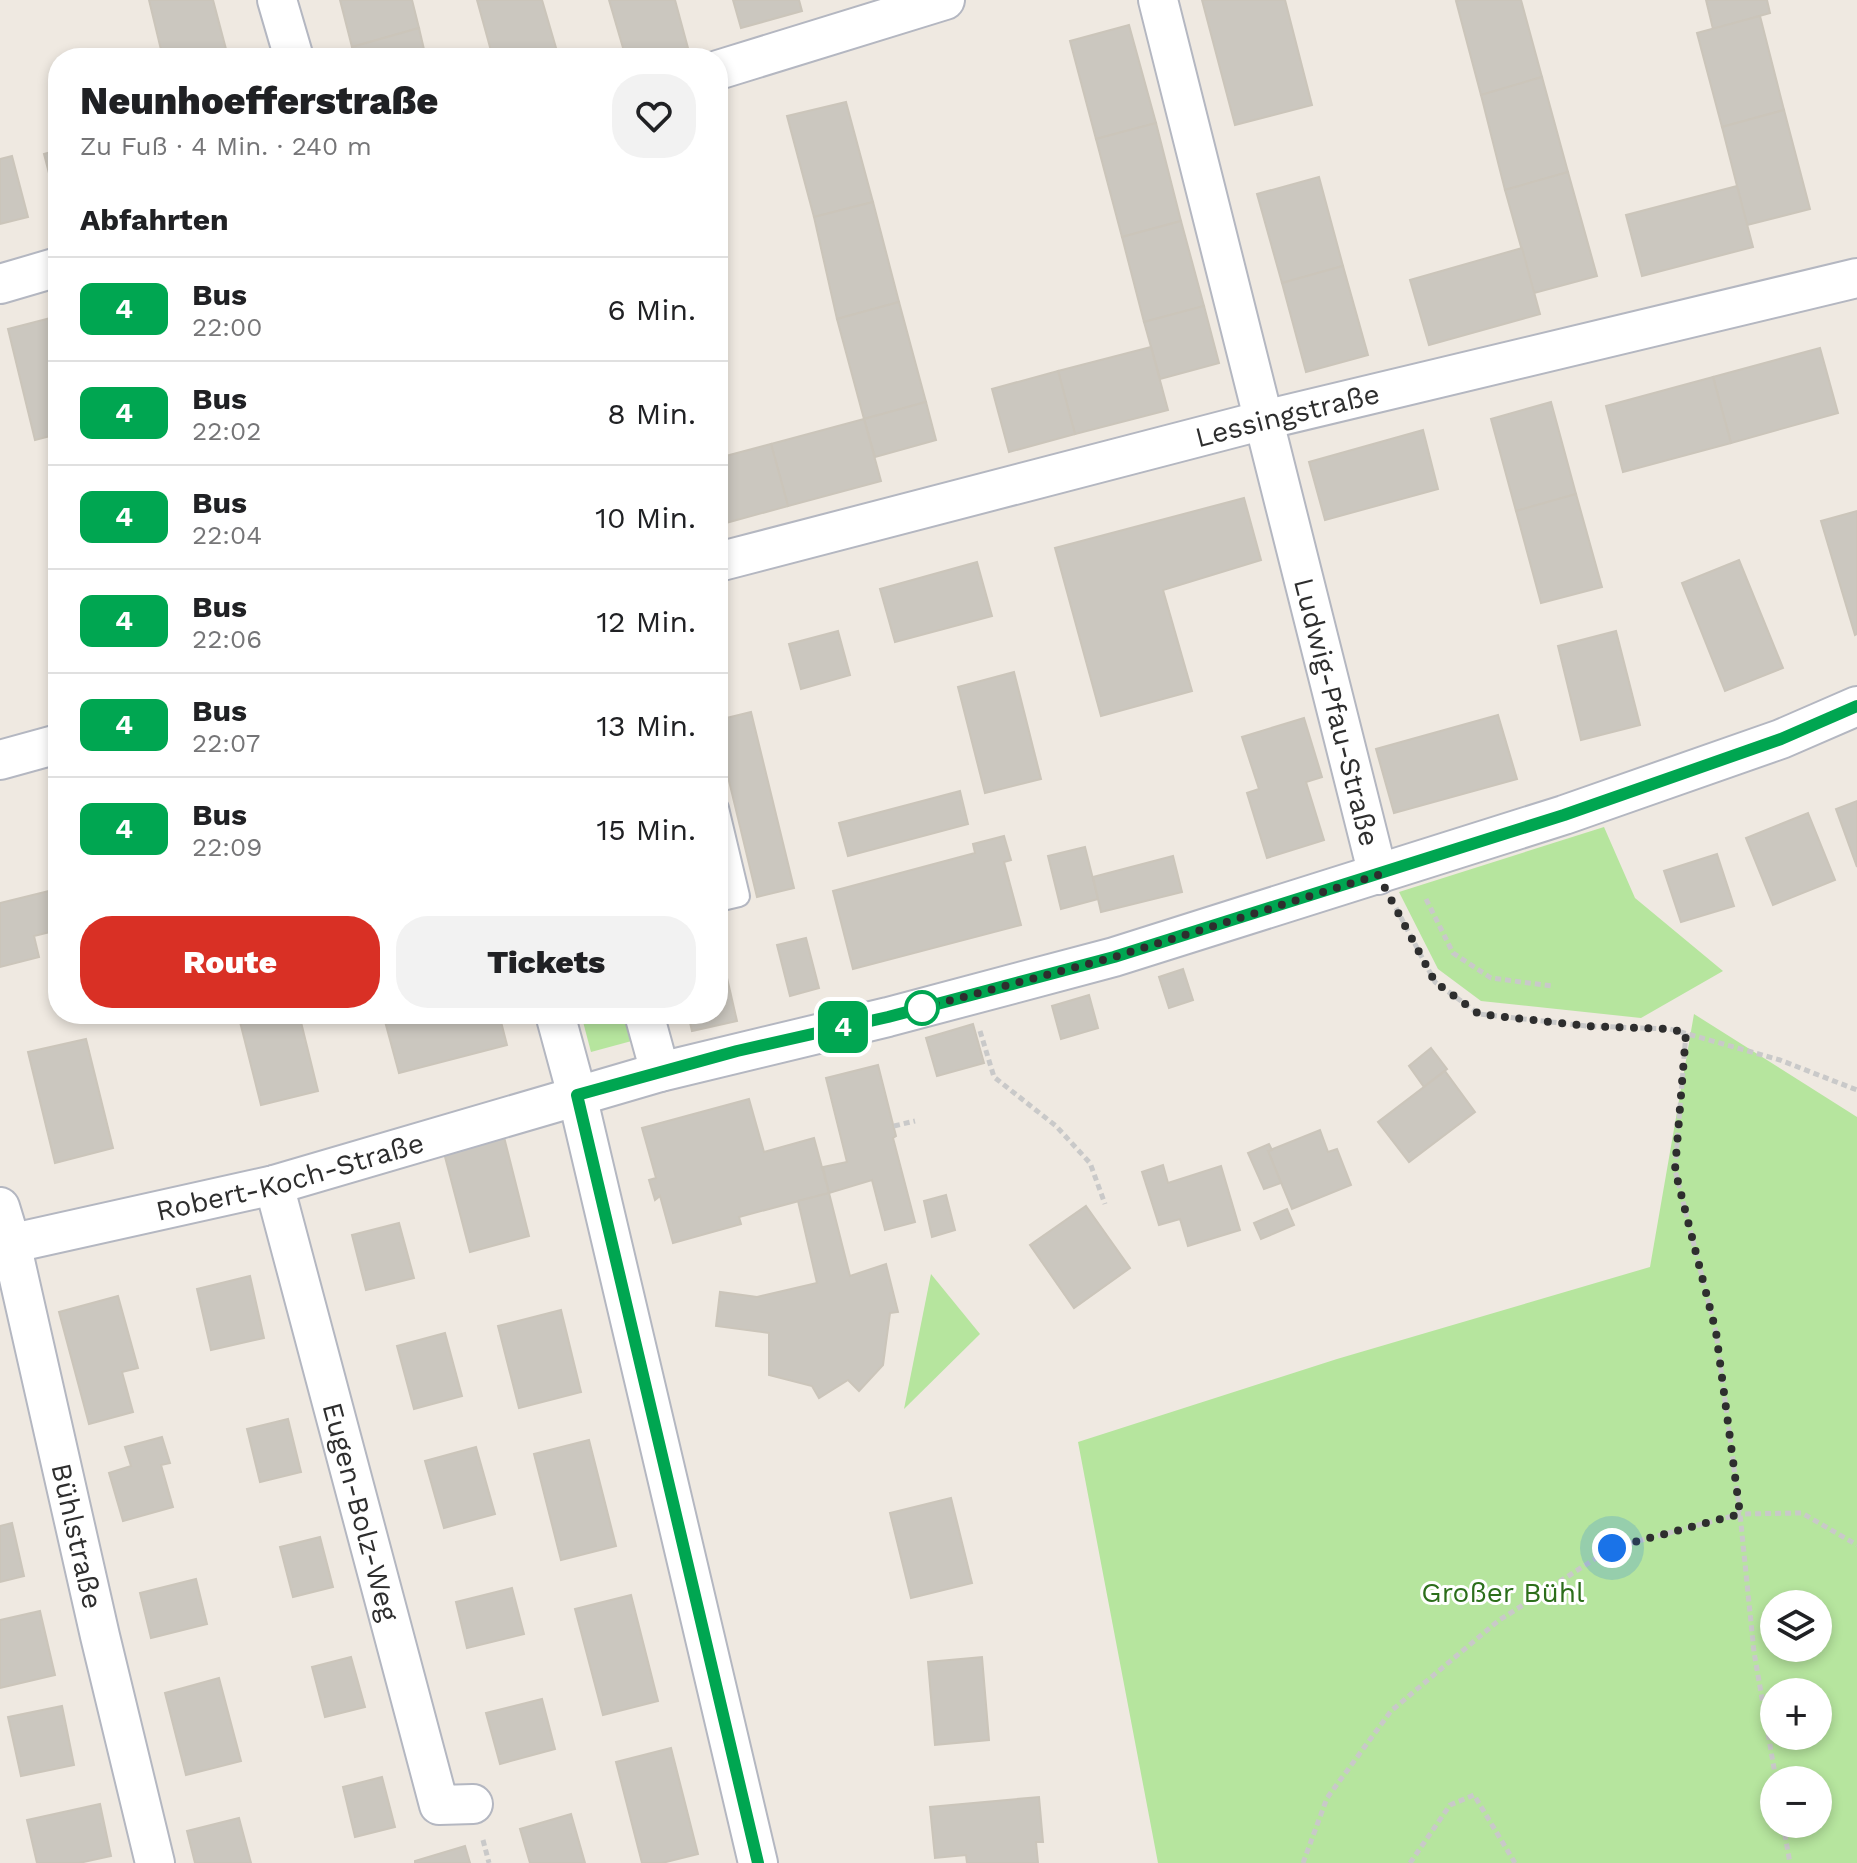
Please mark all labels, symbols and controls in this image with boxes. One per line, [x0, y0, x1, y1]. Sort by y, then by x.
button: heart [612, 74, 696, 158]
text: Neunhoefferstraße [80, 79, 438, 123]
text: Zu Fuß · 4 Min. · 240 m [80, 131, 372, 161]
text: Abfahrten [80, 202, 229, 237]
text: Bus [192, 277, 247, 312]
text: 4 [115, 292, 133, 325]
text: 6 Min. [607, 292, 696, 327]
text: 22:00 [192, 312, 262, 342]
street label: Lessingstraße [1192, 376, 1383, 454]
text: Bus [192, 381, 247, 416]
text: 4 [115, 396, 133, 429]
text: 8 Min. [607, 396, 696, 431]
text: 22:02 [192, 416, 261, 446]
text: Bus [192, 485, 247, 520]
text: 4 [115, 500, 133, 533]
text: 10 Min. [595, 500, 696, 535]
text: 22:04 [192, 520, 262, 550]
street label: Ludwig-Pfau-Straße [1287, 574, 1387, 849]
text: Bus [192, 589, 247, 624]
text: 4 [115, 604, 133, 637]
text: 12 Min. [596, 604, 696, 639]
text: 22:06 [192, 624, 262, 654]
text: Bus [192, 693, 247, 728]
text: 4 [115, 708, 133, 741]
text: 13 Min. [596, 708, 696, 743]
text: 22:07 [192, 728, 260, 758]
text: Bus [192, 797, 247, 832]
text: 4 [115, 812, 133, 845]
text: 15 Min. [596, 812, 696, 847]
text: 22:09 [192, 832, 262, 862]
button: Route [80, 916, 380, 1008]
button: Tickets [396, 916, 696, 1008]
unlabelled marker [905, 991, 939, 1025]
line badge: 4 [817, 1001, 869, 1053]
text: 4 [834, 1010, 852, 1043]
street label: Robert-Koch-Straße [153, 1126, 428, 1227]
street label: Eugen-Bolz-Weg [316, 1399, 406, 1625]
street label: Bühlstraße [45, 1460, 110, 1612]
your location [1592, 1528, 1632, 1568]
park label: Großer Bühl [1421, 1576, 1585, 1609]
map controls [1760, 1590, 1832, 1838]
button: layers [1760, 1590, 1832, 1662]
button: + [1760, 1678, 1832, 1750]
button: − [1760, 1766, 1832, 1838]

